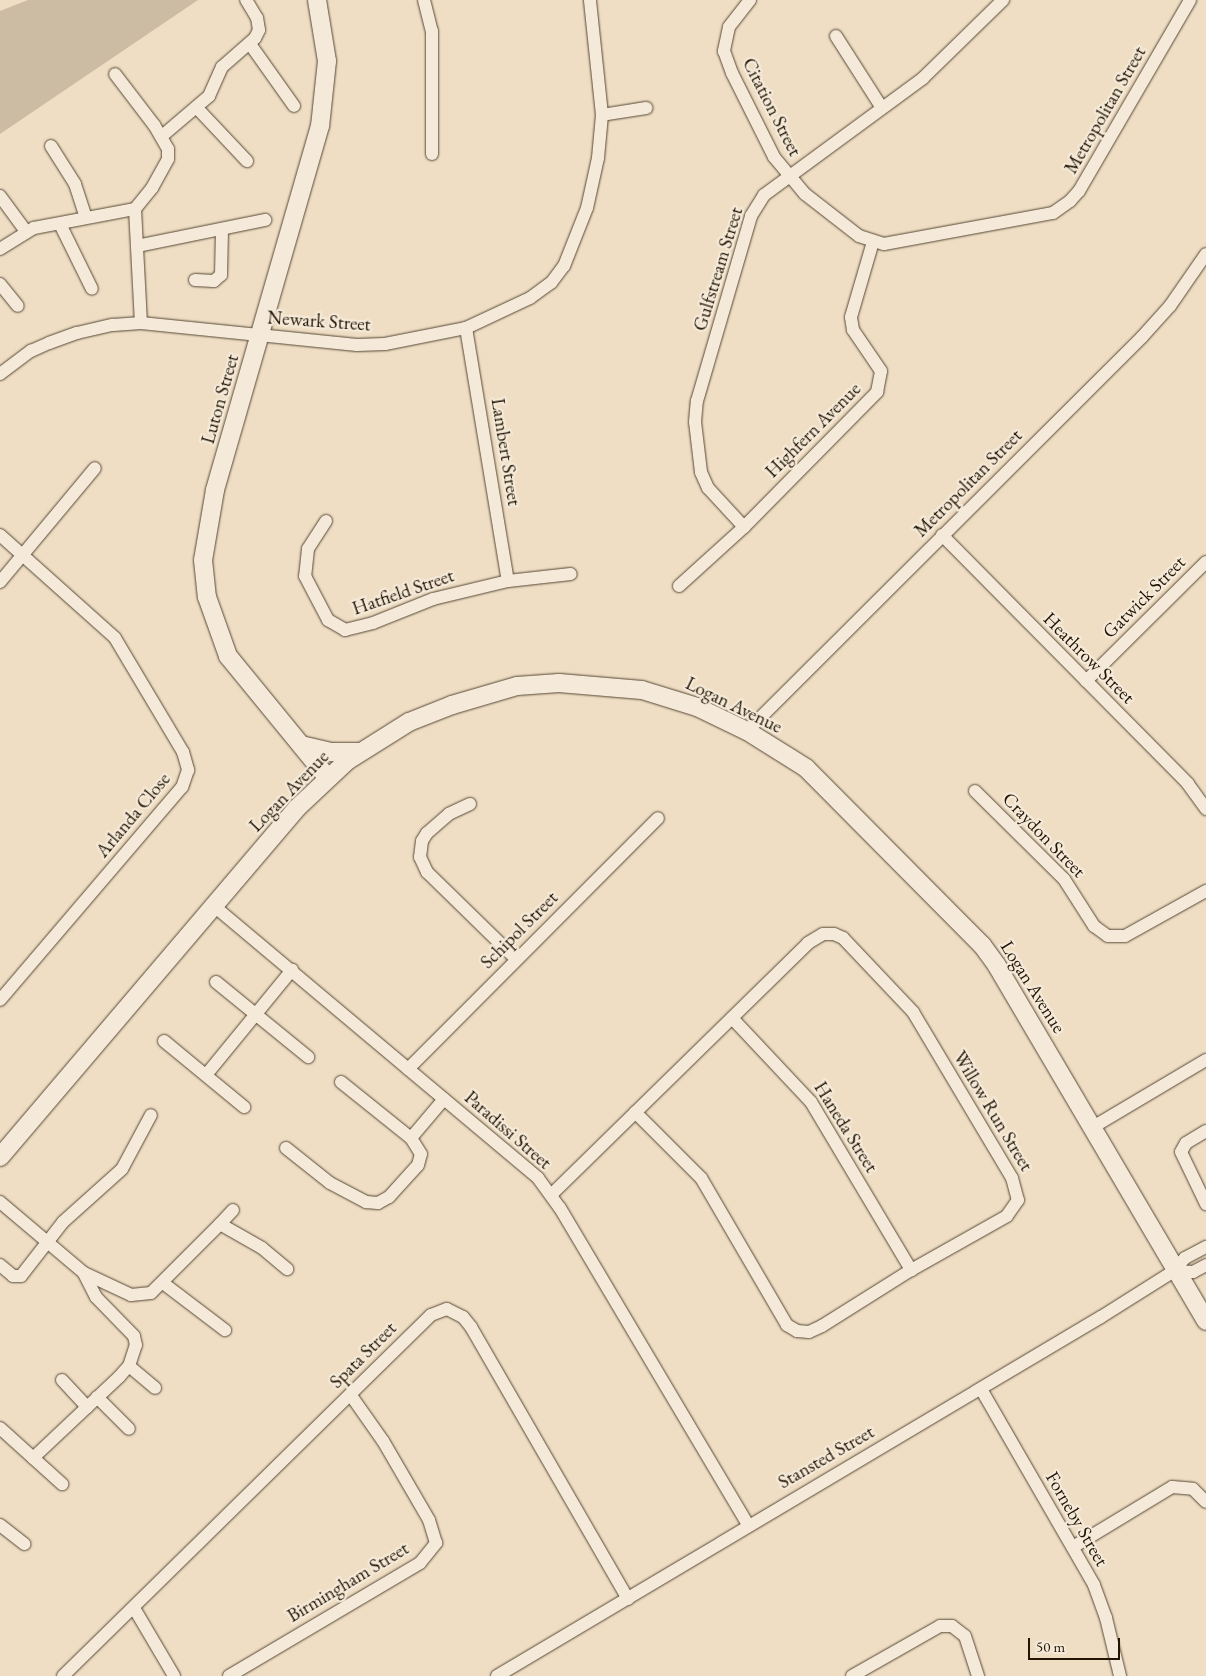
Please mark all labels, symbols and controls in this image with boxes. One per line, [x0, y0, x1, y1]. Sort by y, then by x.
street label: Metropolitan Street [1059, 42, 1151, 178]
street label: Citation Street [737, 54, 807, 160]
street label: Gulfstream Street [688, 204, 748, 334]
street label: Newark Street [267, 306, 371, 336]
street label: Luton Street [196, 352, 244, 446]
street label: Highfern Avenue [760, 377, 866, 483]
street label: Lambert Street [486, 397, 526, 507]
street label: Metropolitan Street [909, 424, 1027, 542]
street label: Gatwick Street [1098, 551, 1190, 643]
street label: Hatfield Street [349, 564, 457, 620]
street label: Heathrow Street [1038, 607, 1140, 709]
street label: Logan Avenue [682, 672, 786, 738]
street label: Logan Avenue [244, 745, 334, 837]
street label: Arlanda Close [91, 768, 175, 862]
street label: Craydon Street [998, 788, 1090, 882]
street label: Schipol Street [476, 887, 562, 973]
street label: Logan Avenue [996, 937, 1070, 1037]
street label: Willow Run Street [948, 1047, 1038, 1175]
street label: Haneda Street [809, 1077, 883, 1177]
street label: Paradissi Street [460, 1086, 556, 1174]
street label: Spata Street [325, 1317, 401, 1393]
street label: Stansted Street [774, 1420, 878, 1494]
street label: Forneby Street [1041, 1468, 1113, 1570]
street label: Birmingham Street [283, 1537, 413, 1627]
scale bar [1031, 1628, 1124, 1660]
text: 50 m [1036, 1637, 1065, 1656]

